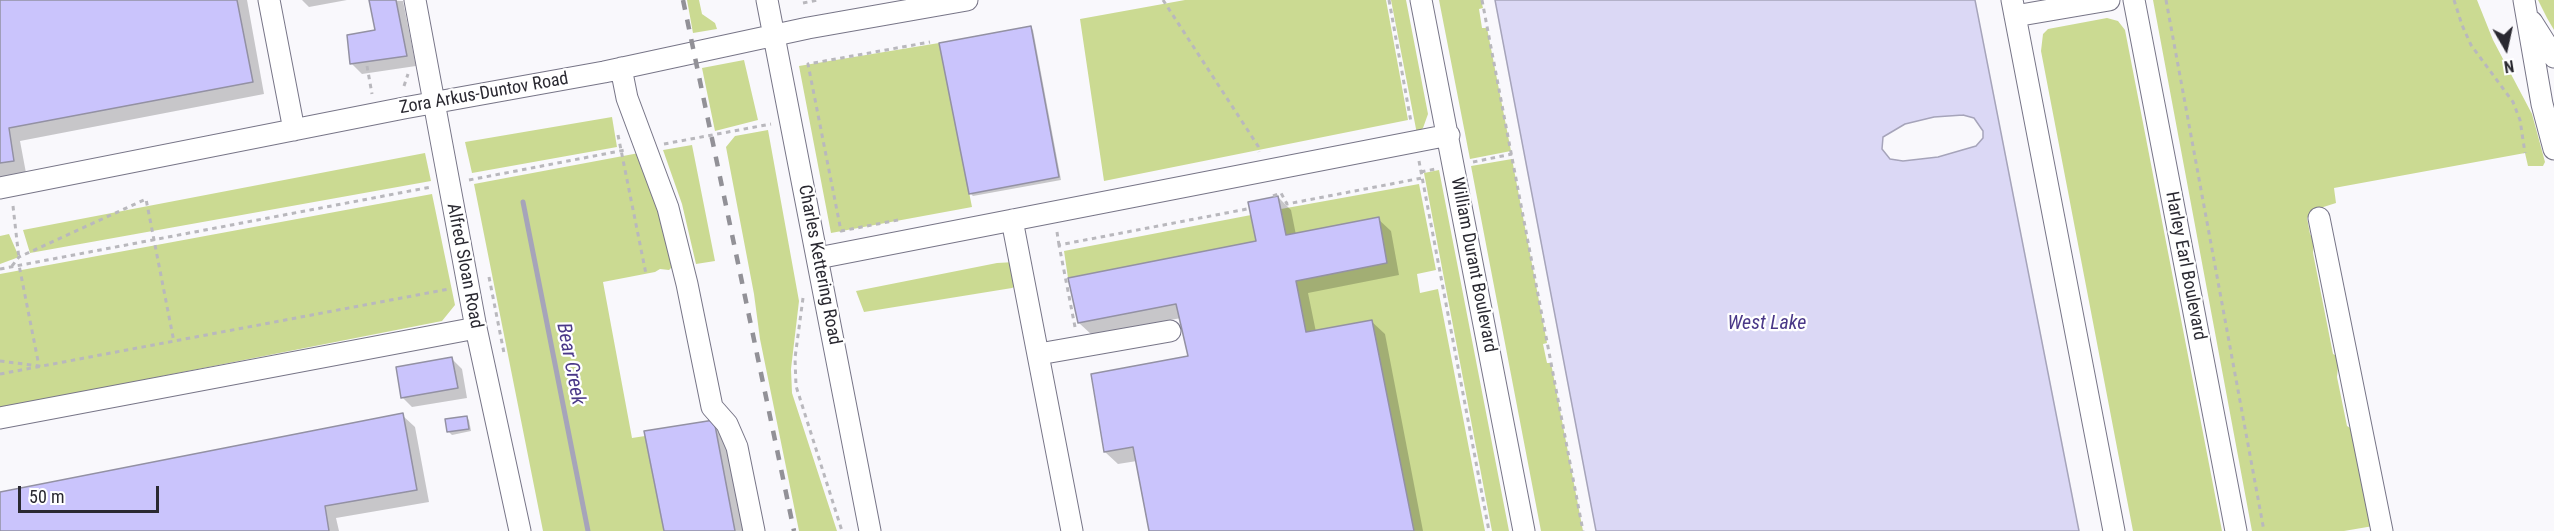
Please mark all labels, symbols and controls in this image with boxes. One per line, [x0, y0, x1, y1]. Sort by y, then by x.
north arrow [2476, 18, 2536, 78]
text: N [2503, 56, 2515, 76]
street label: Zora Arkus-Duntov Road [398, 68, 570, 120]
street label: William Durant Boulevard [1445, 176, 1501, 354]
street label: Charles Kettering Road [793, 183, 845, 347]
street label: Harley Earl Boulevard [2160, 190, 2210, 342]
street label: Alfred Sloan Road [441, 202, 487, 330]
water label: West Lake [1728, 312, 1806, 336]
water label: Bear Creek [550, 321, 590, 407]
scale bar [21, 474, 162, 512]
text: 50 m [29, 486, 64, 507]

